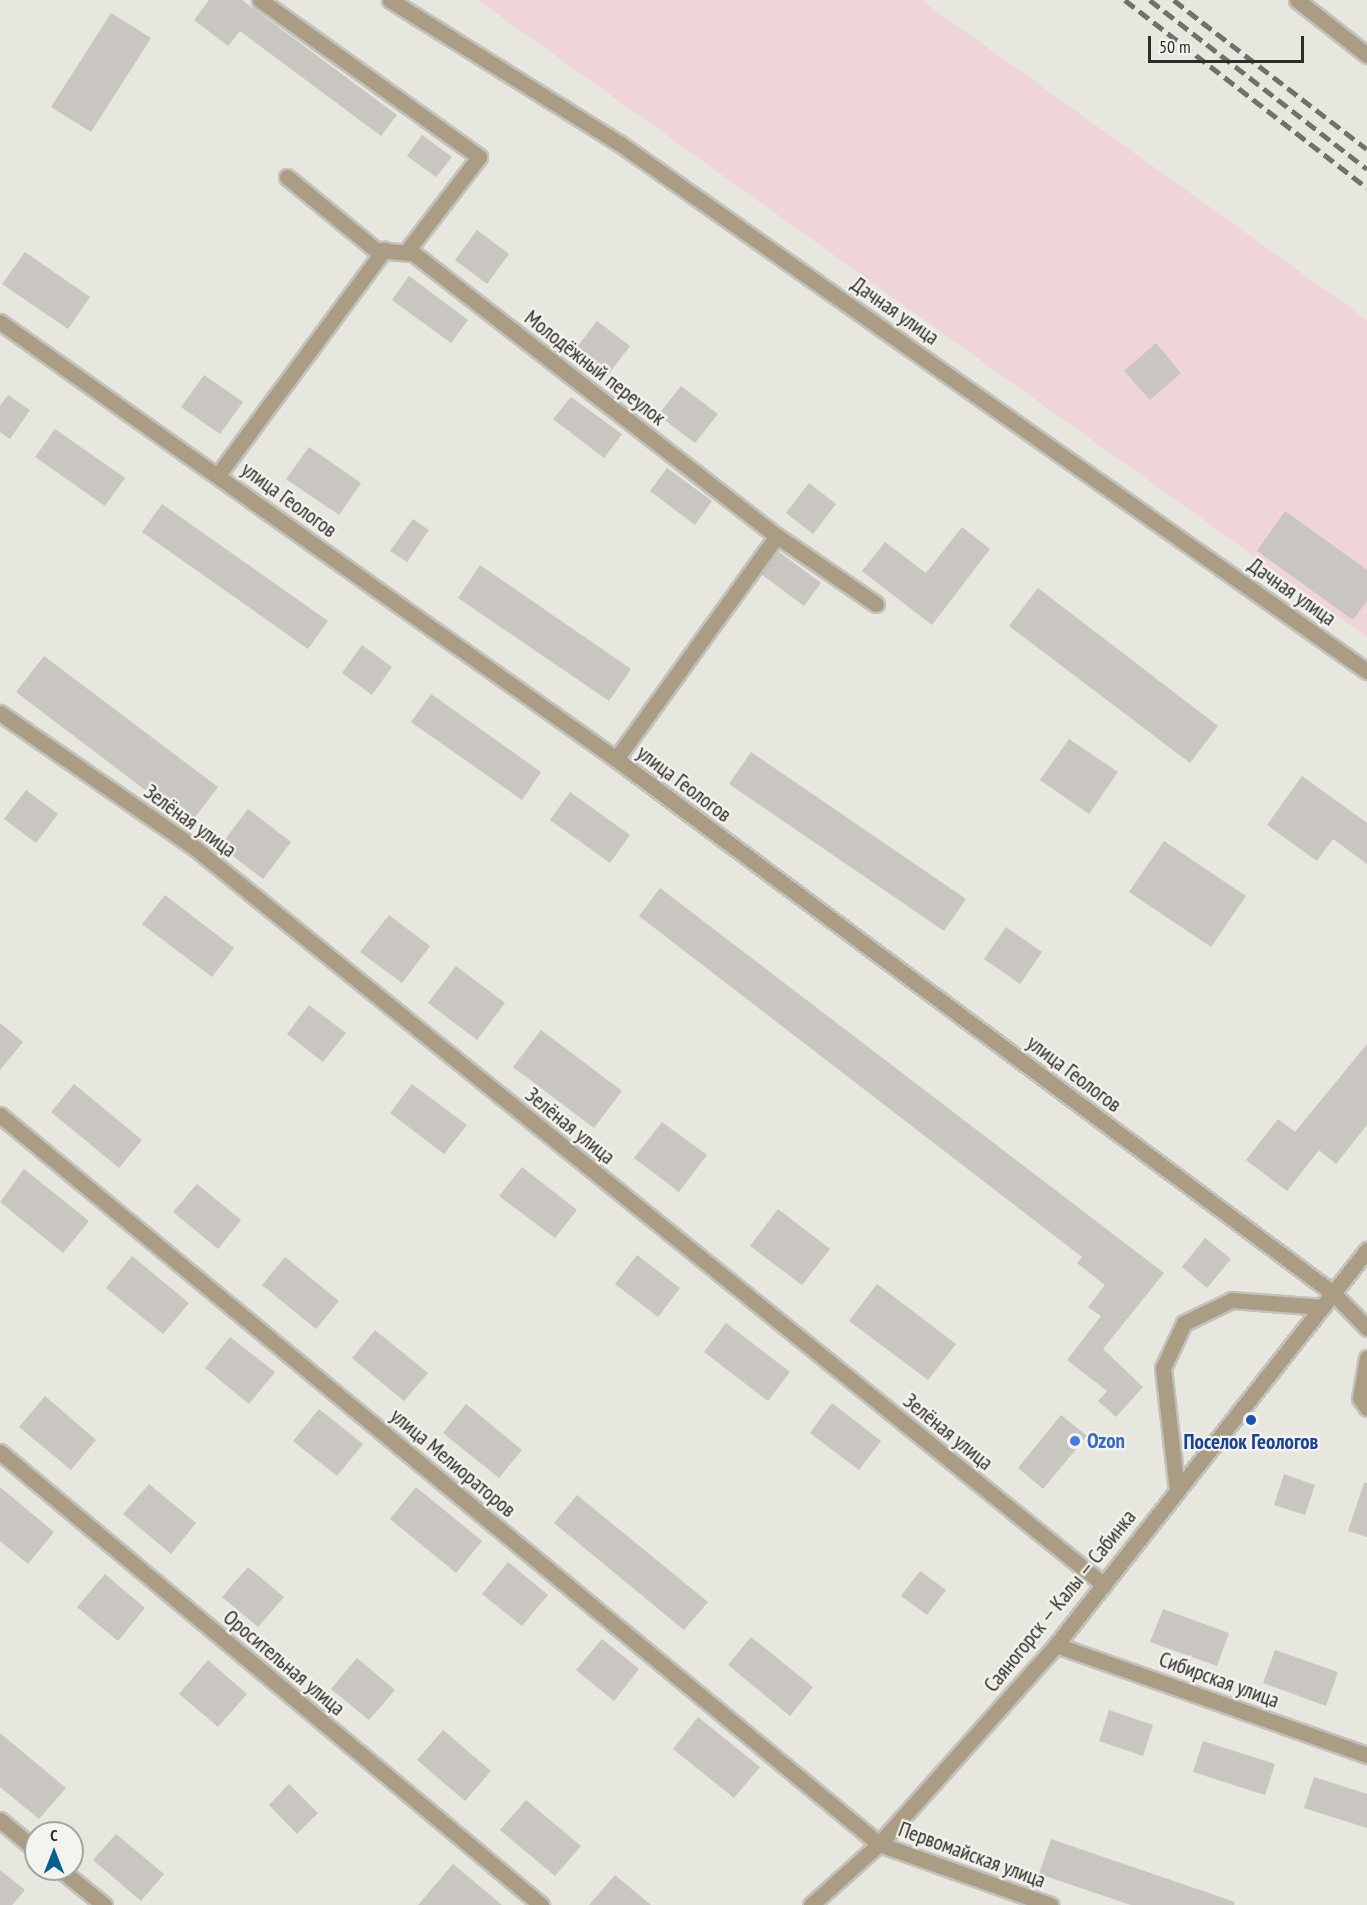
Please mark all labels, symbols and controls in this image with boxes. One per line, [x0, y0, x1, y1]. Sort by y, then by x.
scale bar [1151, 24, 1307, 62]
text: 50 m [1159, 35, 1191, 58]
street label: Дачная улица [846, 272, 944, 350]
street label: Молодёжный переулок [520, 305, 670, 431]
street label: улица Геологов [236, 457, 342, 543]
street label: Дачная улица [1243, 553, 1341, 631]
street label: улица Геологов [632, 740, 736, 828]
street label: Зелёная улица [139, 779, 241, 863]
street label: улица Геологов [1022, 1030, 1126, 1118]
street label: Зелёная улица [520, 1082, 620, 1170]
street label: Зелёная улица [898, 1388, 998, 1476]
street label: улица Мелиораторов [385, 1403, 521, 1523]
marker: Поселок Геологов [1244, 1413, 1258, 1427]
place label: Ozon [1087, 1428, 1125, 1454]
place label: Поселок Геологов [1184, 1429, 1318, 1455]
marker: Ozon [1068, 1434, 1082, 1448]
street label: Саяногорск — Калы — Сабинка [978, 1504, 1142, 1698]
street label: Оросительная улица [218, 1605, 350, 1721]
street label: Сибирская улица [1156, 1647, 1282, 1713]
street label: Первомайская улица [895, 1817, 1049, 1893]
north arrow [24, 1821, 84, 1881]
text: С [50, 1825, 58, 1845]

